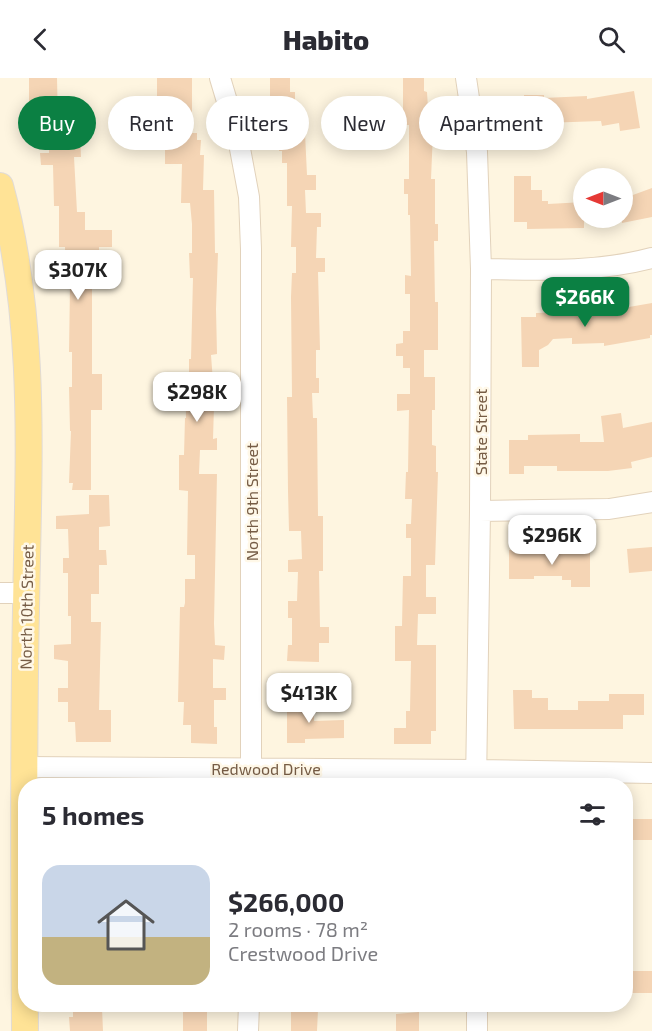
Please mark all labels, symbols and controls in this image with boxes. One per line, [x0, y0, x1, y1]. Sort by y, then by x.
icon: back [24, 23, 57, 56]
text: Habito [283, 23, 369, 55]
icon: search [595, 23, 628, 56]
chip: Buy [18, 96, 96, 150]
chip: Rent [108, 96, 194, 150]
chip: Filters [206, 96, 309, 150]
chip: New [321, 96, 407, 150]
chip: Apartment [419, 96, 564, 150]
north arrow [573, 168, 633, 228]
map controls [573, 168, 633, 228]
pin: $307K [36, 250, 120, 301]
text: $307K [49, 257, 107, 281]
pin: $266K [543, 277, 627, 328]
text: $266K [555, 284, 615, 308]
pin: $298K [155, 372, 239, 423]
text: $298K [167, 379, 227, 403]
street label: State Street [471, 389, 490, 475]
street label: North 9th Street [242, 443, 261, 561]
pin: $296K [510, 515, 594, 566]
text: $296K [522, 522, 582, 546]
street label: North 10th Street [15, 544, 37, 670]
pin: $413K [267, 673, 351, 724]
text: $413K [281, 680, 338, 704]
street label: Redwood Drive [211, 759, 321, 778]
icon: filters [576, 798, 609, 831]
text: 5 homes [42, 799, 144, 830]
text: $266,000 [228, 886, 344, 917]
icon: home [90, 889, 162, 961]
text: 2 rooms · 78 m² [228, 917, 368, 941]
text: Crestwood Drive [228, 941, 378, 965]

